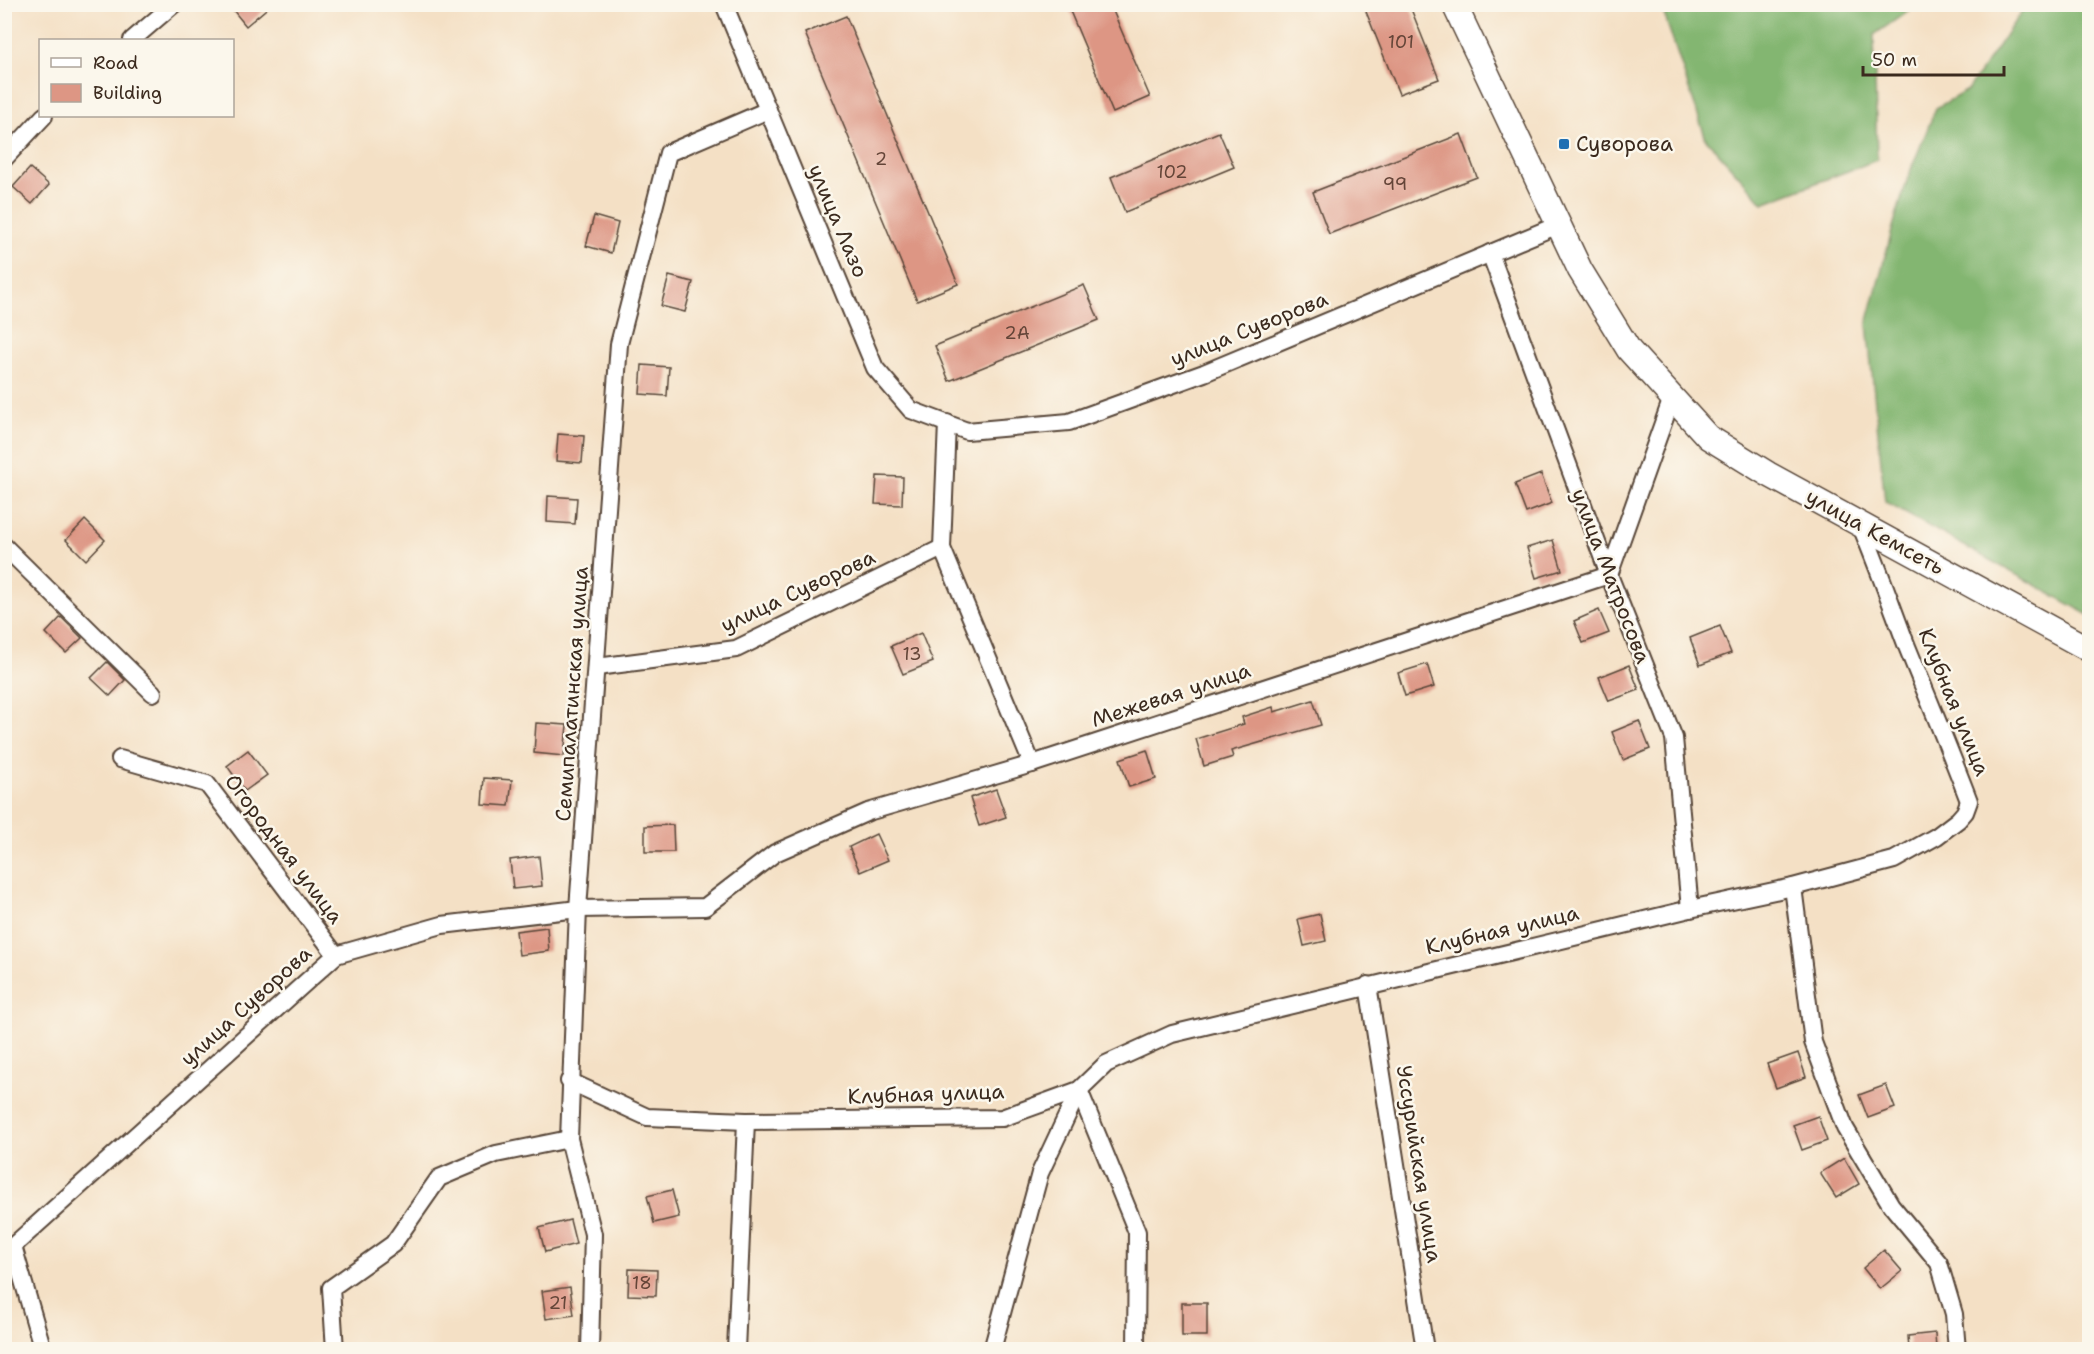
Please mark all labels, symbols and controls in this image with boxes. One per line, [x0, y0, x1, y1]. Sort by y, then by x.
house number: 101 [1388, 30, 1414, 54]
legend [39, 39, 234, 117]
scale bar [1863, 39, 2004, 77]
text: 50 m [1872, 48, 1917, 72]
text: Road [93, 51, 138, 75]
text: Building [93, 81, 162, 105]
place label: Суворова [1576, 130, 1673, 158]
marker: Суворова [1557, 137, 1571, 151]
house number: 2 [875, 147, 887, 171]
street label: улица Лазо [802, 160, 874, 282]
house number: 102 [1156, 160, 1188, 184]
house number: 99 [1383, 172, 1407, 196]
street label: улица Суворова [1166, 285, 1332, 373]
house number: 2А [1004, 321, 1030, 345]
street label: улица Кемсеть [1801, 482, 1949, 582]
street label: улица Матросова [1565, 484, 1657, 668]
street label: улица Суворова [716, 543, 880, 639]
street label: Семипалатинская улица [549, 565, 595, 823]
street label: Клубная улица [1912, 624, 1996, 780]
house number: 13 [902, 642, 922, 666]
street label: Межевая улица [1088, 656, 1254, 734]
street label: Огородная улица [218, 768, 350, 930]
street label: Клубная улица [1422, 899, 1582, 961]
street label: улица Суворова [174, 940, 318, 1072]
street label: Уссурийская улица [1390, 1063, 1448, 1265]
street label: Клубная улица [847, 1077, 1005, 1111]
house number: 18 [632, 1271, 652, 1295]
house number: 21 [548, 1291, 568, 1315]

